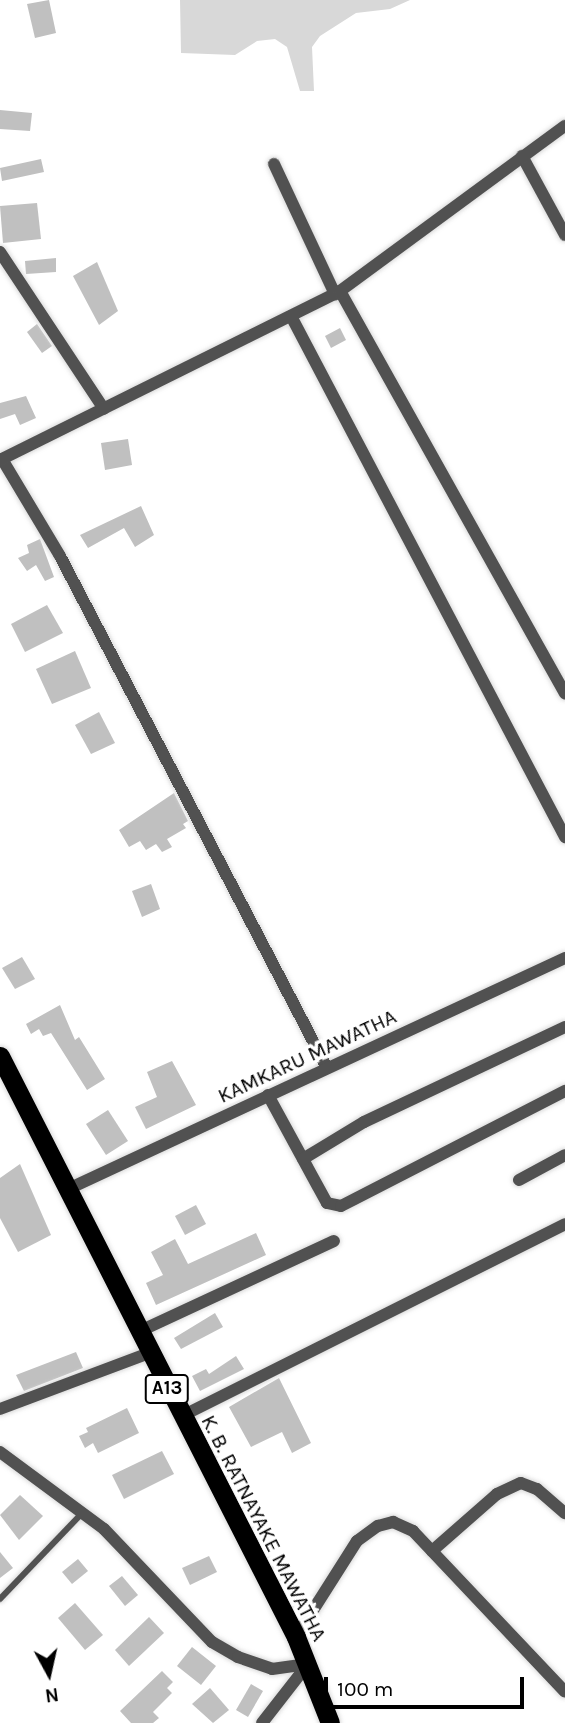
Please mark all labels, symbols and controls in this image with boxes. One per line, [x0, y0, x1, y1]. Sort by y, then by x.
street label: KAMKARU MAWATHA [214, 1004, 400, 1108]
road number: A13 [144, 1373, 190, 1404]
street label: K. B. RATNAYAKE MAWATHA [196, 1411, 332, 1645]
north arrow [14, 1639, 84, 1709]
scale bar [327, 1664, 526, 1708]
text: 100 m [337, 1677, 394, 1701]
text: N [44, 1683, 60, 1707]

